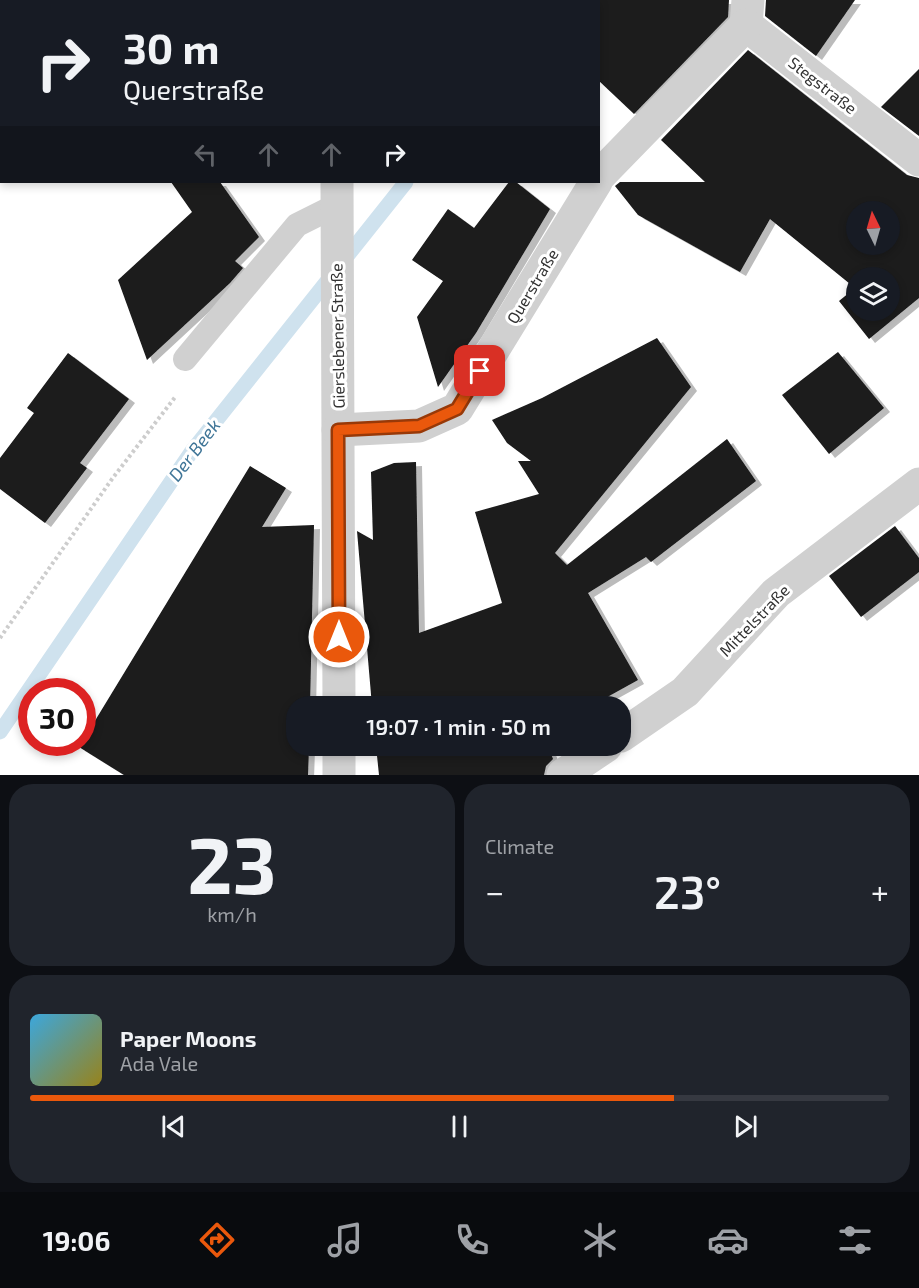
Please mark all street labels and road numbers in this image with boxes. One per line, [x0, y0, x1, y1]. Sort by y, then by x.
street label: Stegstraße [785, 52, 861, 118]
street label: Querstraße [502, 245, 563, 327]
street label: Gierslebener Straße [326, 263, 348, 409]
street label: Mittelstraße [715, 580, 793, 660]

